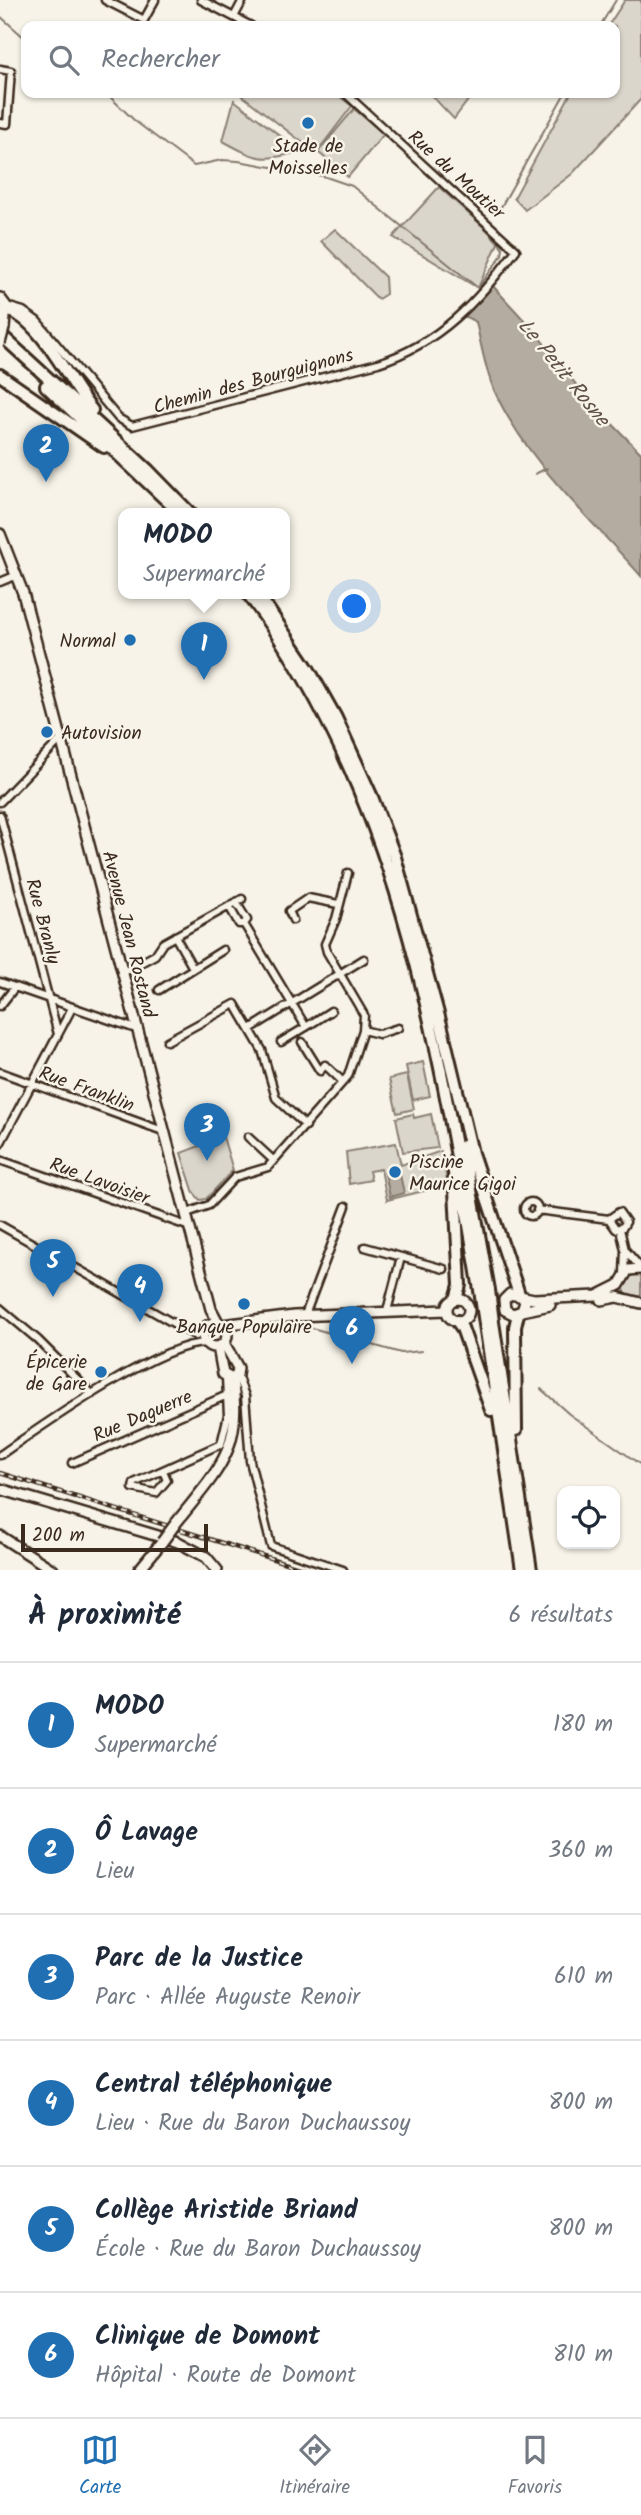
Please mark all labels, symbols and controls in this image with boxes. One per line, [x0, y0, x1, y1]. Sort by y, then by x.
search box [21, 21, 620, 98]
text: Rechercher [101, 39, 220, 81]
icon: search [45, 41, 83, 79]
marker: Stade de Moisselles [300, 115, 316, 131]
street label: Rue du Moutier [400, 123, 512, 229]
place label: Stade de Moisselles [269, 132, 347, 184]
water label: Le Petit Rosne [509, 312, 619, 436]
street label: Chemin des Bourguignons [150, 341, 357, 423]
pin: 2 [23, 424, 69, 482]
popup [118, 508, 290, 599]
text: MODO [143, 515, 212, 557]
text: Supermarché [143, 557, 265, 593]
your location [337, 589, 371, 623]
pin: 1 [181, 622, 227, 680]
place label: Normal [60, 627, 116, 657]
marker: Normal [122, 632, 138, 648]
place label: Autovision [61, 719, 142, 749]
marker: Autovision [39, 724, 55, 740]
street label: Avenue Jean Rostand [93, 848, 163, 1022]
street label: Rue Branly [16, 875, 68, 969]
street label: Rue Franklin [34, 1059, 138, 1121]
pin: 3 [184, 1103, 230, 1161]
place label: Piscine Maurice Gigoi [409, 1148, 517, 1200]
street label: Rue Lavoisier [45, 1150, 155, 1214]
marker: Piscine Maurice Gigoi [387, 1164, 403, 1180]
pin: 5 [30, 1239, 76, 1297]
pin: 4 [117, 1264, 163, 1322]
marker: Banque Populaire [236, 1296, 252, 1312]
pin: 6 [329, 1306, 375, 1364]
place label: Banque Populaire [176, 1313, 312, 1343]
place label: Épicerie de Gare [26, 1348, 87, 1400]
marker: Épicerie de Gare [93, 1364, 109, 1380]
street label: Rue Daguerre [88, 1382, 198, 1451]
map controls [557, 1486, 620, 1549]
button: locate [557, 1486, 620, 1549]
scale bar [21, 1521, 208, 1553]
text: 200 m [32, 1521, 85, 1551]
text: À proximité [28, 1592, 181, 1640]
text: 6 résultats [508, 1598, 613, 1634]
text: MODO [95, 1686, 164, 1728]
text: 1 [48, 1707, 54, 1743]
text: 180 m [553, 1707, 613, 1743]
text: Supermarché [95, 1728, 217, 1764]
text: Ô Lavage [95, 1812, 198, 1854]
text: 2 [44, 1833, 58, 1869]
text: 360 m [548, 1833, 613, 1869]
text: Lieu [95, 1854, 134, 1890]
text: Parc de la Justice [95, 1938, 303, 1980]
text: 3 [45, 1959, 57, 1995]
text: 610 m [554, 1959, 613, 1995]
text: Parc · Allée Auguste Renoir [95, 1980, 360, 2016]
text: Central téléphonique [95, 2064, 332, 2106]
text: 4 [45, 2085, 57, 2121]
text: 800 m [549, 2085, 613, 2121]
text: Lieu · Rue du Baron Duchaussoy [95, 2106, 410, 2142]
text: Collège Aristide Briand [95, 2190, 358, 2232]
text: 5 [45, 2211, 57, 2247]
text: 800 m [549, 2211, 613, 2247]
text: École · Rue du Baron Duchaussoy [95, 2232, 421, 2268]
text: Clinique de Domont [95, 2316, 320, 2358]
text: 6 [45, 2337, 57, 2373]
text: 810 m [553, 2337, 613, 2373]
text: Hôpital · Route de Domont [95, 2358, 356, 2394]
tab: Carte [79, 2431, 121, 2503]
tab: Itinéraire [279, 2431, 350, 2503]
tab: Favoris [508, 2431, 562, 2503]

